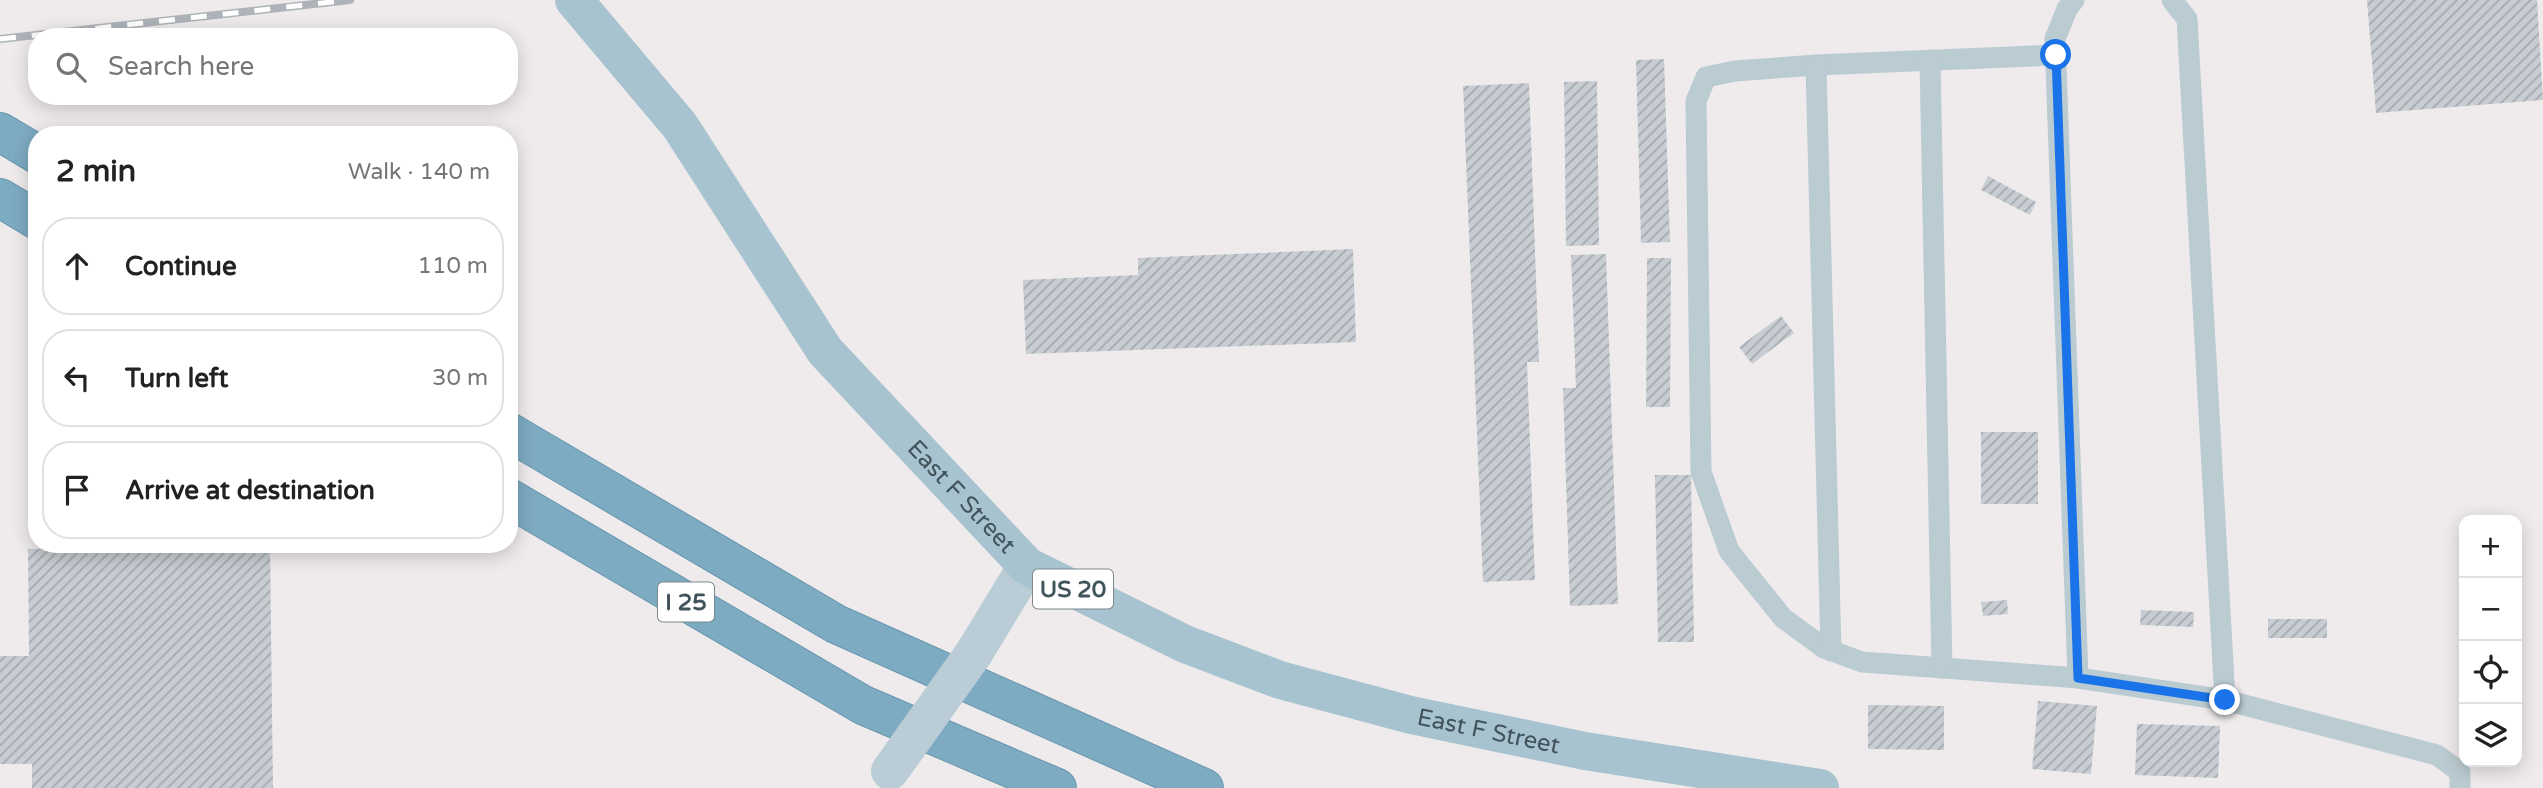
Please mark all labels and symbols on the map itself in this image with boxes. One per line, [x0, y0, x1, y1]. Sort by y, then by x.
route start [2040, 39, 2071, 70]
street label: East F Street [901, 434, 1022, 560]
road number: US 20 [1033, 569, 1113, 608]
road number: I 25 [658, 582, 714, 622]
route end [2209, 684, 2240, 715]
street label: East F Street [1415, 703, 1562, 760]

